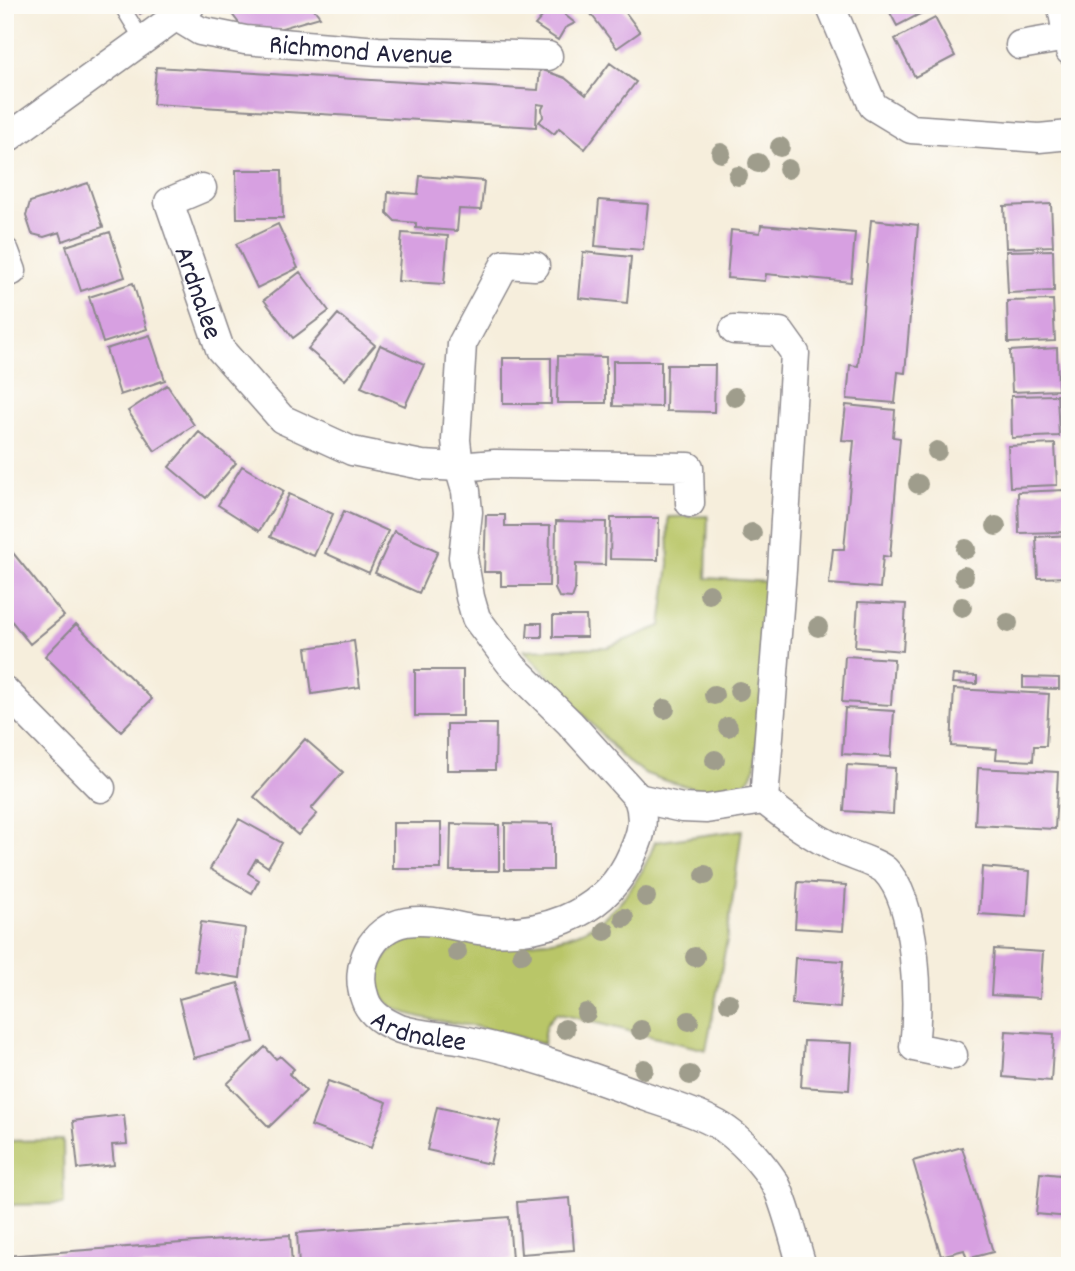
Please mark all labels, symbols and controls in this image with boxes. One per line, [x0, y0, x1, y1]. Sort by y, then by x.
street label: Richmond Avenue [267, 27, 453, 78]
street label: Ardnalee [161, 242, 230, 346]
street label: Ardnalee [361, 1003, 469, 1065]

